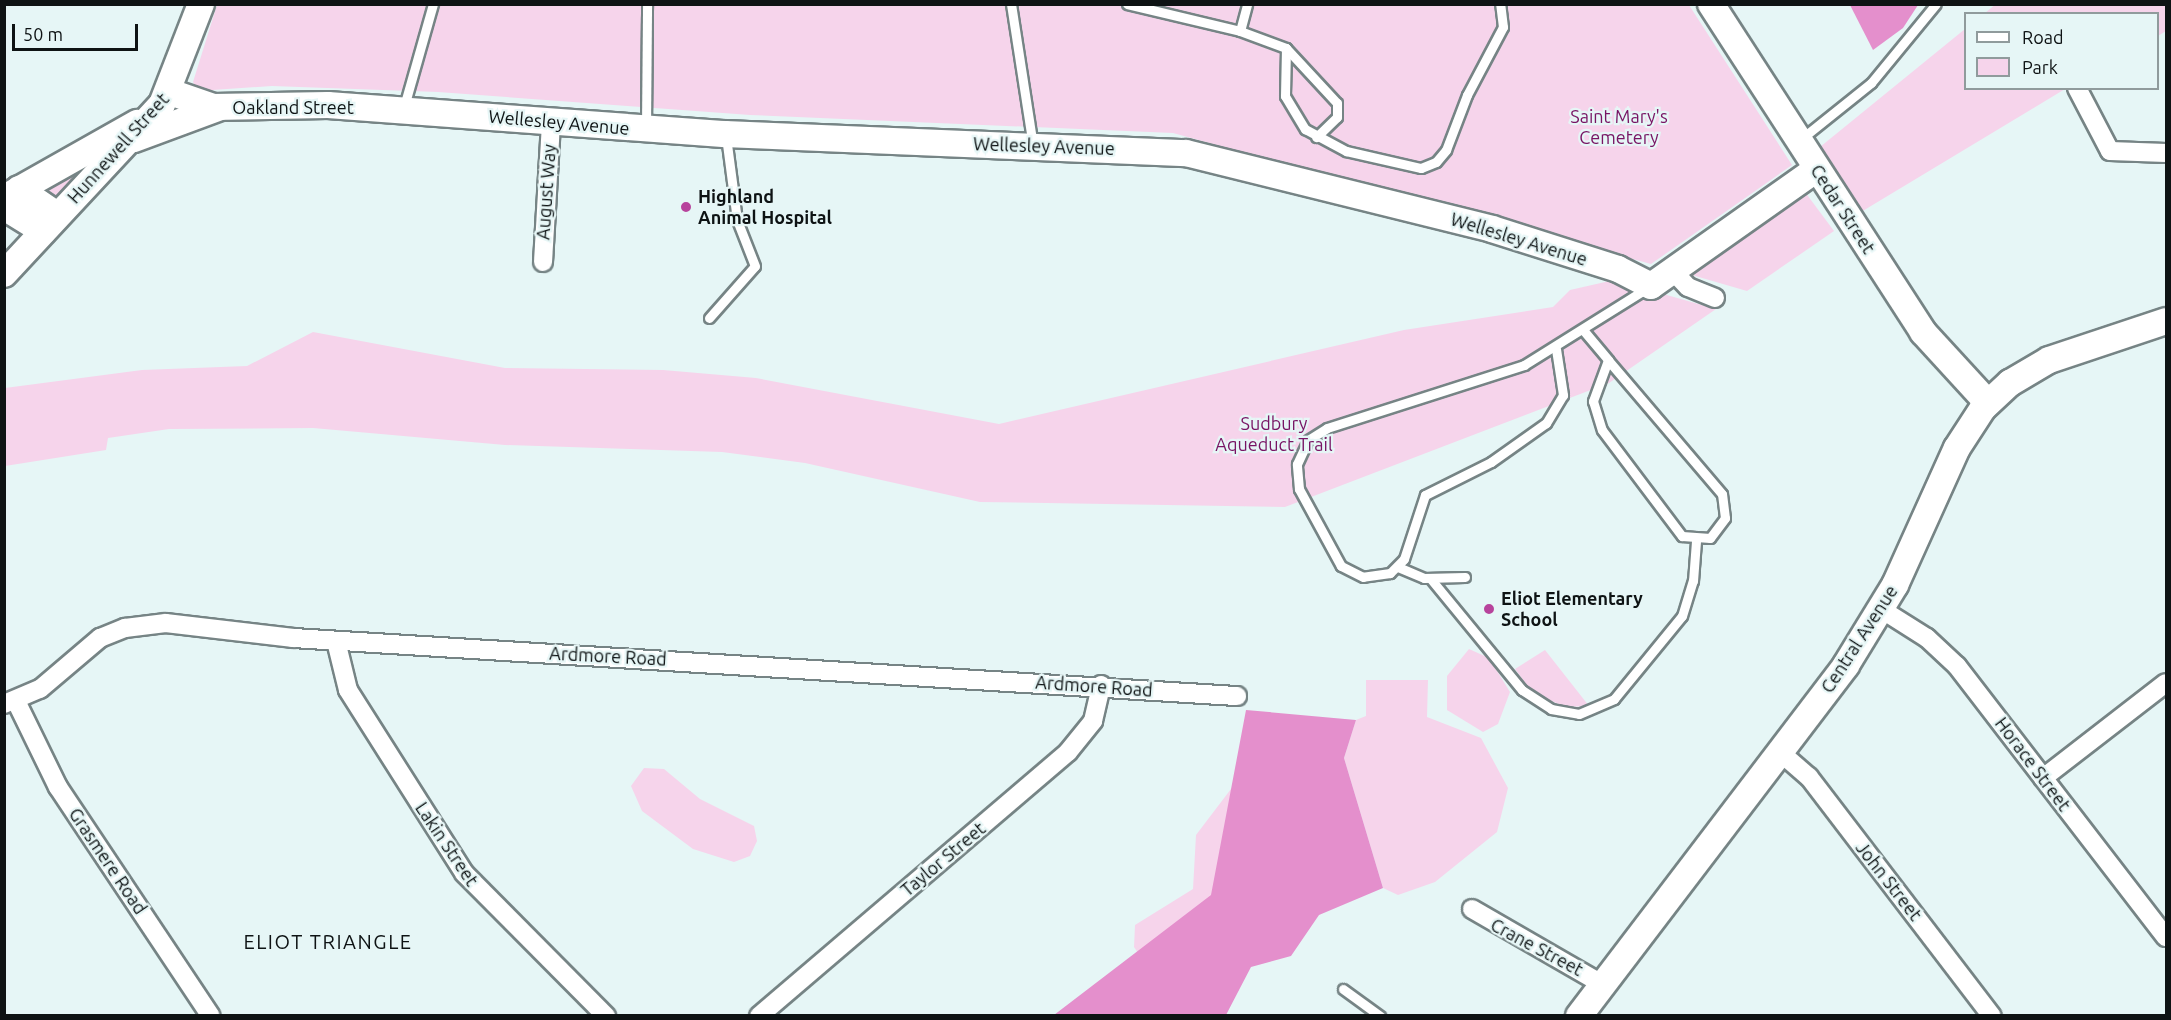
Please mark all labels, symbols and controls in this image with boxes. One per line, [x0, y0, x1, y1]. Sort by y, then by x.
scale bar [15, 12, 141, 50]
legend [1964, 12, 2159, 90]
text: 50 m [23, 24, 63, 44]
text: Road [2022, 27, 2064, 47]
text: Park [2022, 57, 2058, 77]
street label: Hunnewell Street [63, 88, 173, 208]
street label: Oakland Street [232, 96, 354, 118]
street label: Wellesley Avenue [488, 105, 630, 139]
park label: Saint Mary's Cemetery [1570, 106, 1668, 148]
street label: Wellesley Avenue [973, 133, 1115, 159]
street label: August Way [532, 143, 560, 241]
street label: Cedar Street [1806, 160, 1880, 258]
place label: Highland Animal Hospital [698, 186, 832, 228]
marker: Highland Animal Hospital [679, 200, 693, 214]
street label: Wellesley Avenue [1448, 208, 1590, 270]
park label: Sudbury Aqueduct Trail [1215, 413, 1333, 456]
street label: Central Avenue [1816, 581, 1902, 697]
place label: Eliot Elementary School [1501, 588, 1643, 630]
marker: Eliot Elementary School [1482, 602, 1496, 616]
street label: Ardmore Road [549, 642, 667, 670]
street label: Ardmore Road [1035, 671, 1153, 701]
street label: Horace Street [1991, 713, 2075, 815]
street label: Lakin Street [411, 798, 483, 890]
street label: Grasmere Road [64, 804, 152, 918]
street label: Taylor Street [896, 817, 990, 901]
street label: John Street [1851, 837, 1927, 925]
street label: Crane Street [1487, 914, 1587, 980]
district label: ELIOT TRIANGLE [243, 929, 413, 953]

